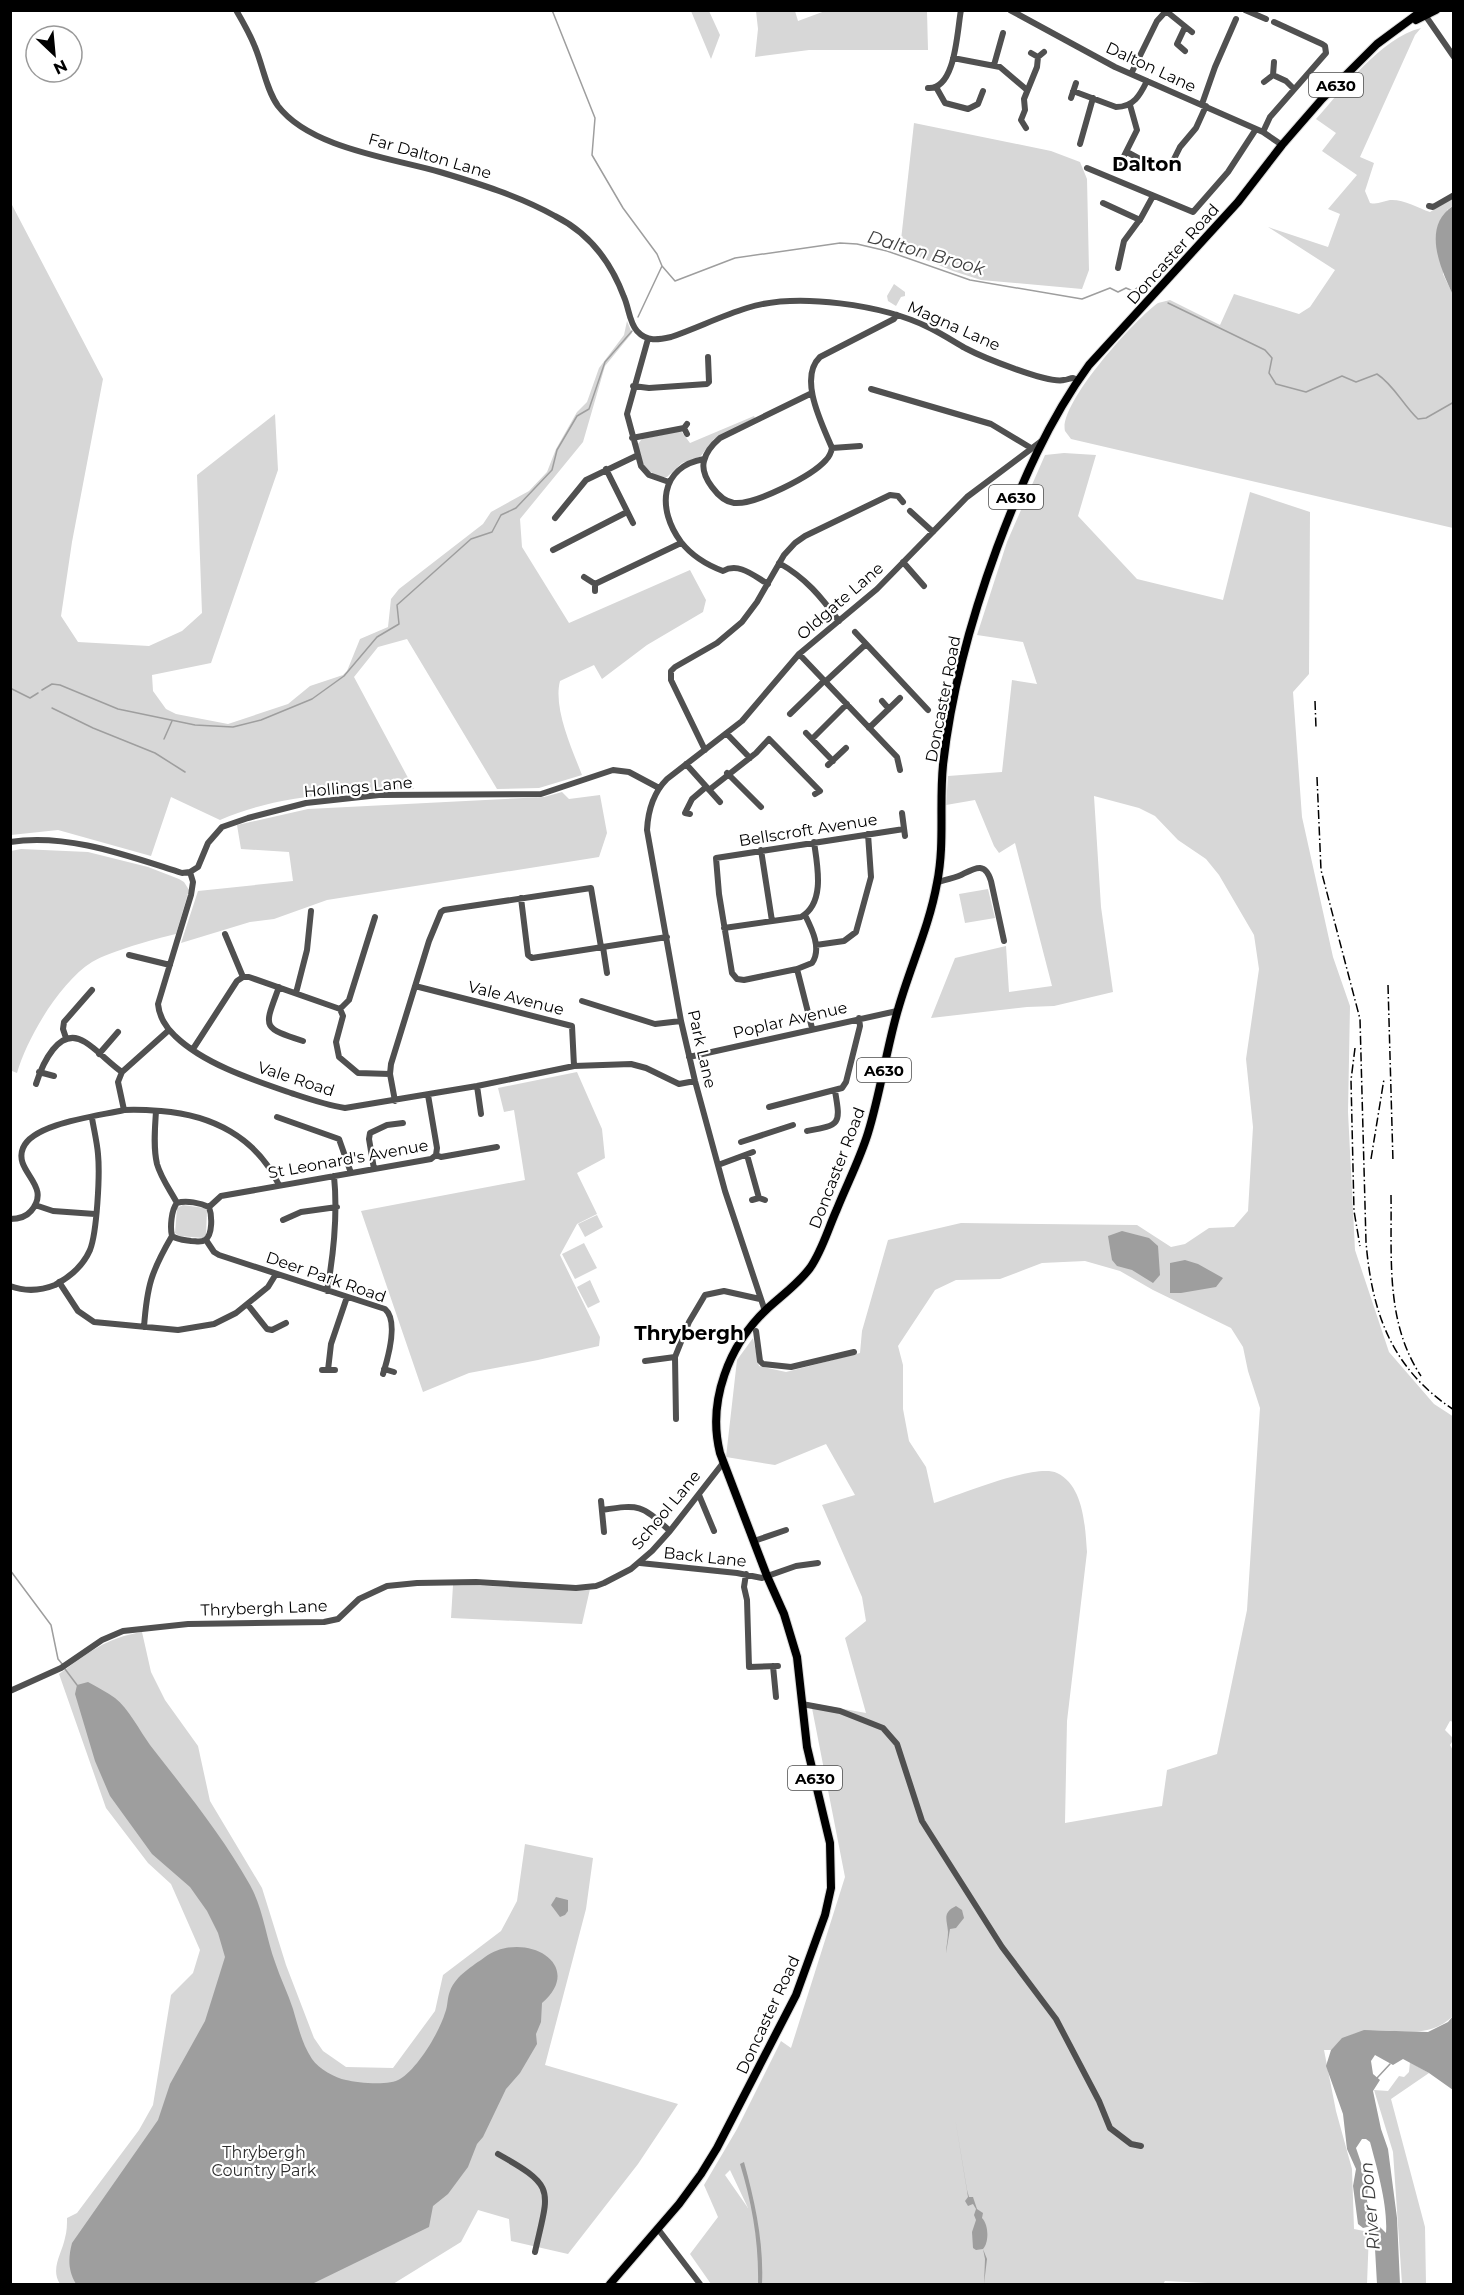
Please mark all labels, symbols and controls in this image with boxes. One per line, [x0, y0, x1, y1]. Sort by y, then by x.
north arrow [24, 24, 84, 84]
street label: Dalton Lane [1103, 38, 1199, 96]
text: N [50, 56, 70, 78]
road number: A630 [1309, 73, 1363, 97]
street label: Far Dalton Lane [366, 129, 494, 183]
district label: Dalton [1112, 152, 1182, 176]
street label: Doncaster Road [1123, 200, 1223, 308]
water label: Dalton Brook [865, 226, 988, 281]
street label: Magna Lane [905, 297, 1003, 355]
road number: A630 [989, 485, 1043, 509]
street label: Oldgate Lane [793, 558, 887, 644]
street label: Doncaster Road [921, 634, 965, 764]
street label: Hollings Lane [303, 773, 413, 801]
street label: Bellscroft Avenue [737, 810, 879, 850]
street label: Vale Avenue [466, 977, 566, 1019]
street label: Poplar Avenue [731, 998, 849, 1042]
street label: Park Lane [684, 1008, 720, 1090]
street label: Vale Road [255, 1058, 337, 1100]
road number: A630 [857, 1058, 911, 1082]
street label: Doncaster Road [805, 1105, 869, 1231]
street label: St Leonard's Avenue [266, 1136, 430, 1182]
street label: Deer Park Road [263, 1248, 389, 1306]
district label: Thrybergh [634, 1321, 744, 1345]
street label: School Lane [627, 1467, 705, 1553]
street label: Back Lane [662, 1543, 748, 1571]
street label: Thrybergh Lane [200, 1596, 328, 1620]
road number: A630 [788, 1766, 842, 1790]
street label: Doncaster Road [732, 1953, 804, 2077]
park label: Thrybergh Country Park [212, 2143, 317, 2180]
water label: River Don [1355, 2161, 1385, 2251]

